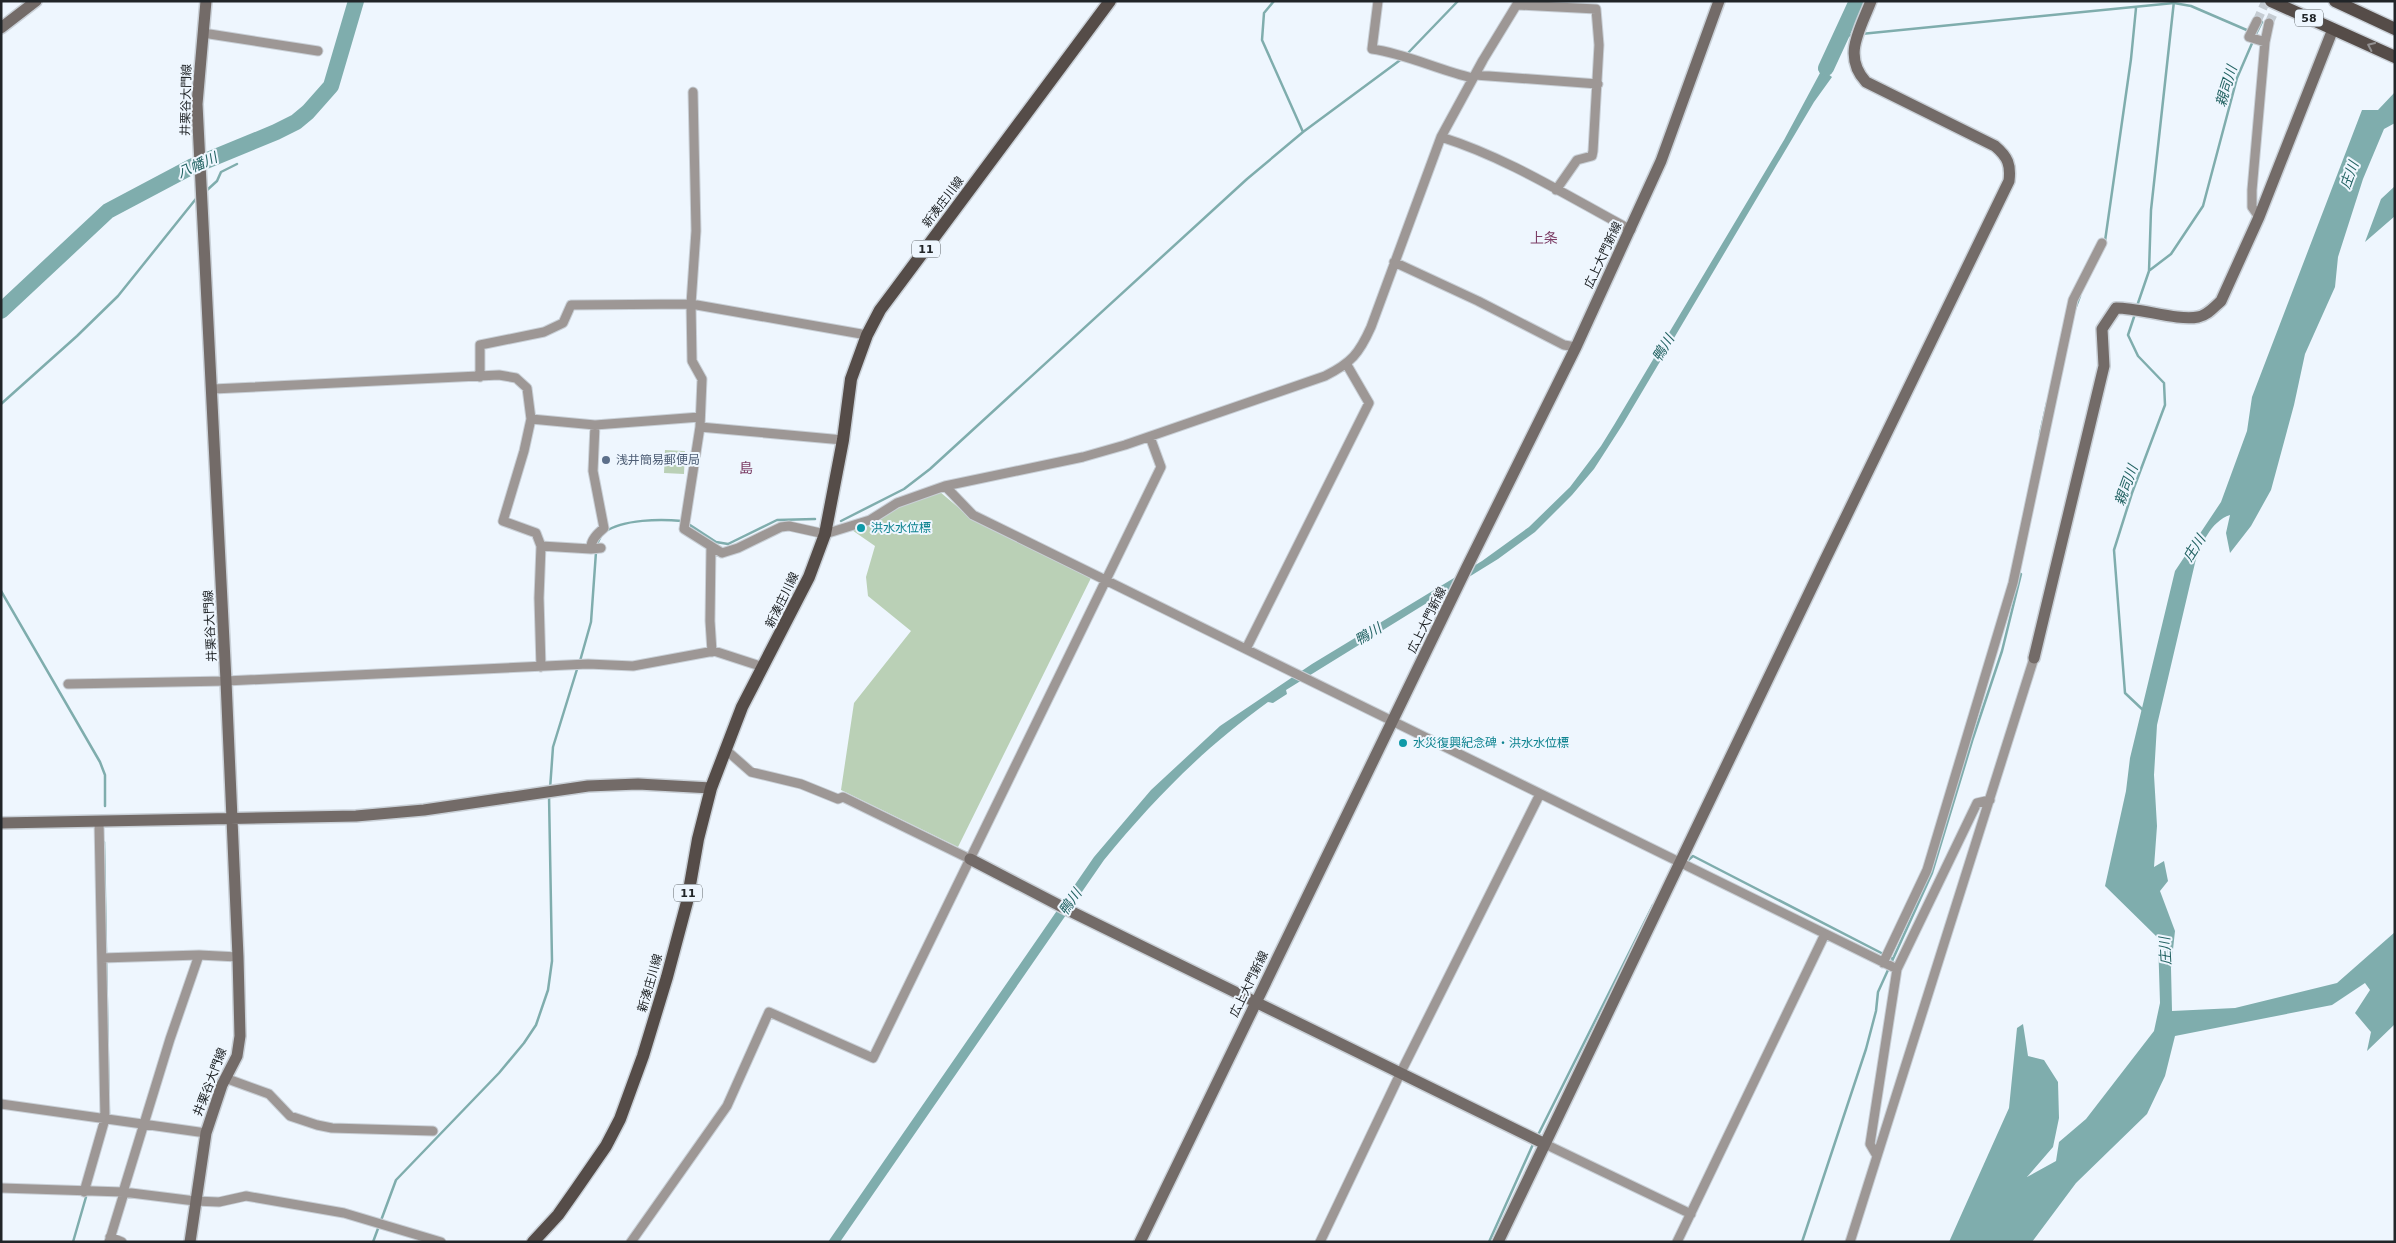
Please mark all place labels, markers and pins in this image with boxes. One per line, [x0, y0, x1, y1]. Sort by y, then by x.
place label: 浅井簡易郵便局 [616, 453, 700, 467]
marker: 浅井簡易郵便局 [600, 454, 612, 466]
place label: 洪水水位標 [871, 521, 931, 535]
marker: 洪水水位標 [855, 522, 867, 534]
place label: 水災復興紀念碑・洪水水位標 [1413, 736, 1569, 750]
marker: 水災復興紀念碑・洪水水位標 [1397, 737, 1409, 749]

